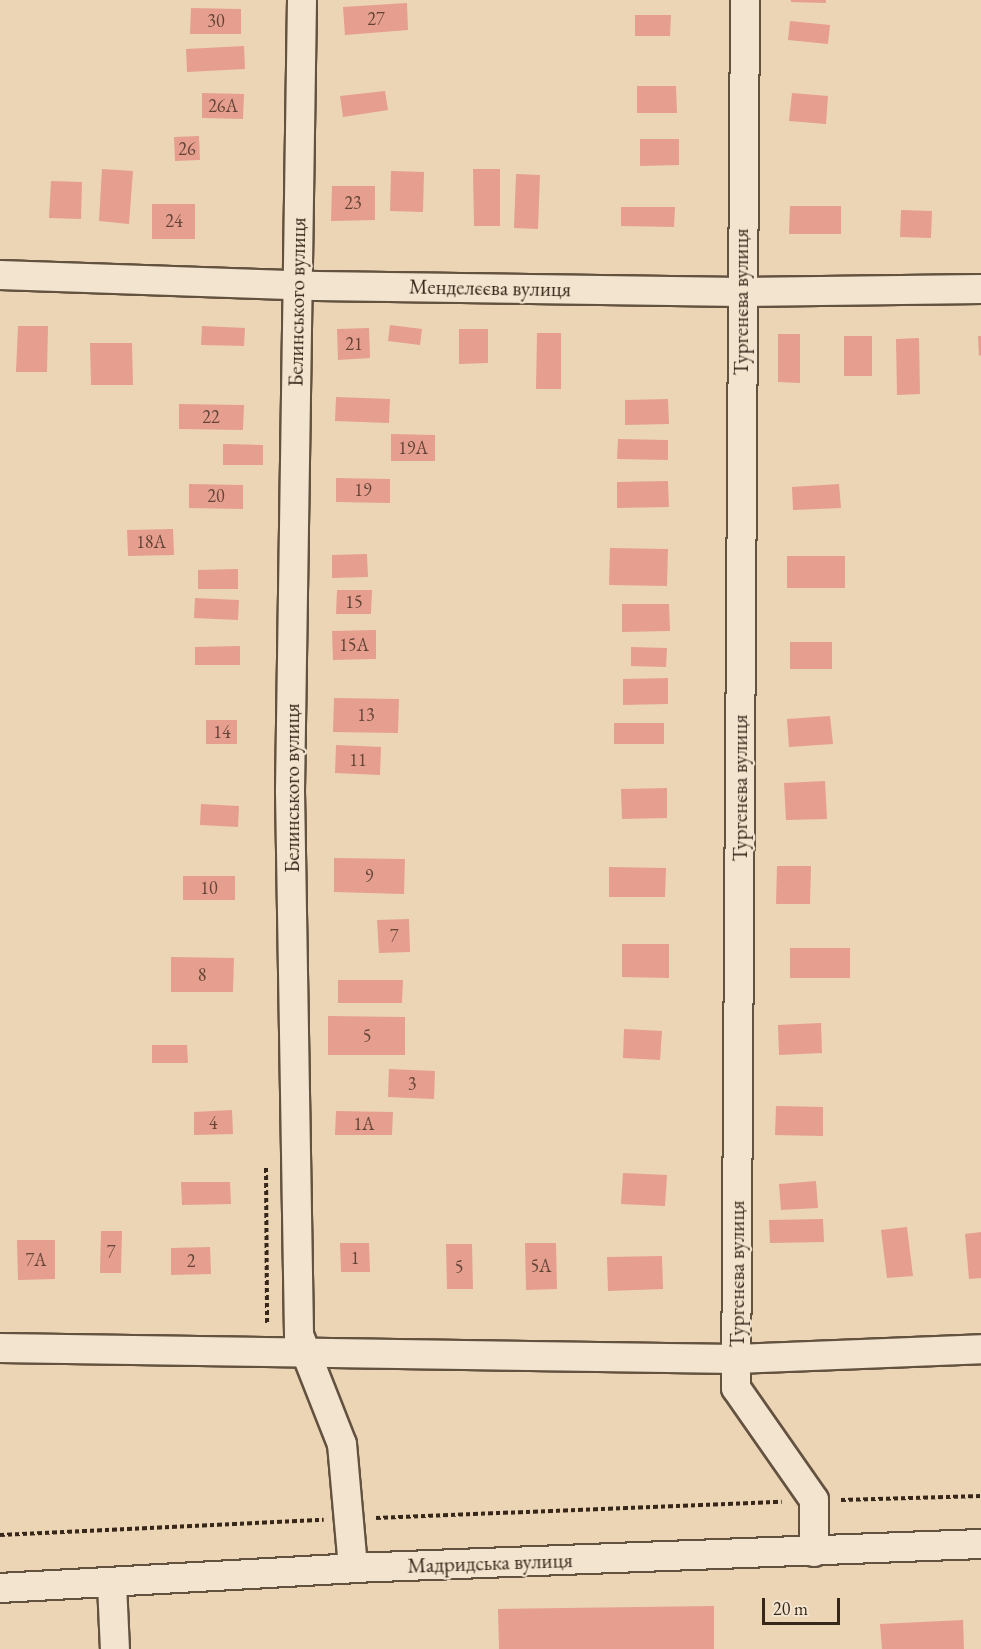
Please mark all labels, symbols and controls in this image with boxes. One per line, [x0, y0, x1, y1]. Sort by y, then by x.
house number: 27 [367, 8, 385, 30]
house number: 30 [207, 10, 225, 32]
house number: 26А [208, 95, 238, 117]
house number: 26 [178, 138, 196, 160]
house number: 23 [344, 192, 362, 214]
house number: 24 [165, 210, 183, 232]
street label: Белинського вулиця [283, 217, 311, 387]
street label: Тургенєва вулиця [728, 228, 754, 376]
street label: Менделєєва вулиця [409, 274, 571, 302]
house number: 21 [345, 333, 363, 355]
house number: 22 [202, 406, 220, 428]
house number: 19А [398, 437, 428, 459]
house number: 19 [354, 479, 372, 501]
house number: 20 [207, 485, 225, 507]
house number: 18А [136, 531, 166, 553]
house number: 15 [345, 591, 363, 613]
house number: 15А [339, 634, 369, 656]
street label: Белинського вулиця [279, 703, 305, 873]
house number: 13 [357, 704, 375, 726]
street label: Тургенєва вулиця [727, 714, 753, 862]
house number: 14 [213, 721, 231, 743]
house number: 11 [349, 749, 367, 771]
house number: 9 [365, 865, 373, 887]
house number: 10 [200, 877, 218, 899]
house number: 7 [390, 925, 398, 947]
house number: 8 [198, 964, 206, 986]
house number: 5 [363, 1025, 371, 1047]
house number: 3 [408, 1073, 416, 1095]
house number: 4 [209, 1112, 217, 1134]
house number: 1А [353, 1113, 375, 1135]
street label: Тургенєва вулиця [724, 1200, 750, 1348]
house number: 7 [107, 1241, 115, 1263]
house number: 1 [351, 1247, 359, 1269]
house number: 7А [25, 1249, 47, 1271]
house number: 2 [187, 1250, 195, 1272]
house number: 5А [530, 1255, 552, 1277]
house number: 5 [455, 1256, 463, 1278]
street label: Мадридська вулиця [407, 1548, 573, 1578]
scale bar [765, 1586, 843, 1624]
text: 20 m [773, 1597, 808, 1620]

